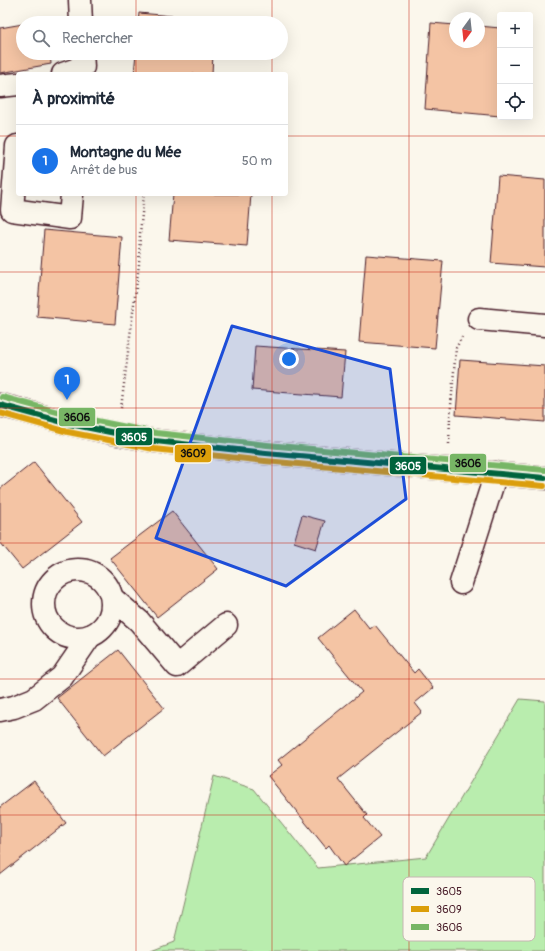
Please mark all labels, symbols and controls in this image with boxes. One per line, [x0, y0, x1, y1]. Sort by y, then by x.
north arrow [449, 12, 485, 48]
map controls [497, 12, 533, 120]
button: + [497, 12, 533, 48]
search box [16, 16, 288, 60]
icon: search [30, 27, 52, 49]
text: Rechercher [62, 29, 133, 48]
button: − [497, 48, 533, 84]
button: locate [497, 84, 533, 120]
text: À proximité [32, 88, 115, 109]
text: Montagne du Mée [70, 143, 181, 162]
text: 1 [42, 153, 48, 169]
text: 50 m [242, 153, 272, 169]
text: Arrêt de bus [70, 162, 137, 178]
your location [279, 349, 299, 369]
pin: 1 [54, 367, 80, 400]
line badge: 3606 [58, 407, 96, 427]
text: 3606 [64, 411, 91, 424]
line badge: 3605 [115, 427, 153, 446]
text: 3605 [121, 431, 147, 444]
line badge: 3609 [174, 444, 212, 463]
text: 3609 [180, 447, 206, 460]
line badge: 3606 [449, 453, 487, 473]
line badge: 3605 [389, 456, 427, 475]
text: 3606 [455, 457, 482, 470]
text: 3605 [395, 460, 421, 473]
legend [403, 877, 535, 941]
text: 3605 [436, 885, 462, 898]
text: 3609 [436, 903, 462, 916]
text: 3606 [436, 921, 462, 934]

